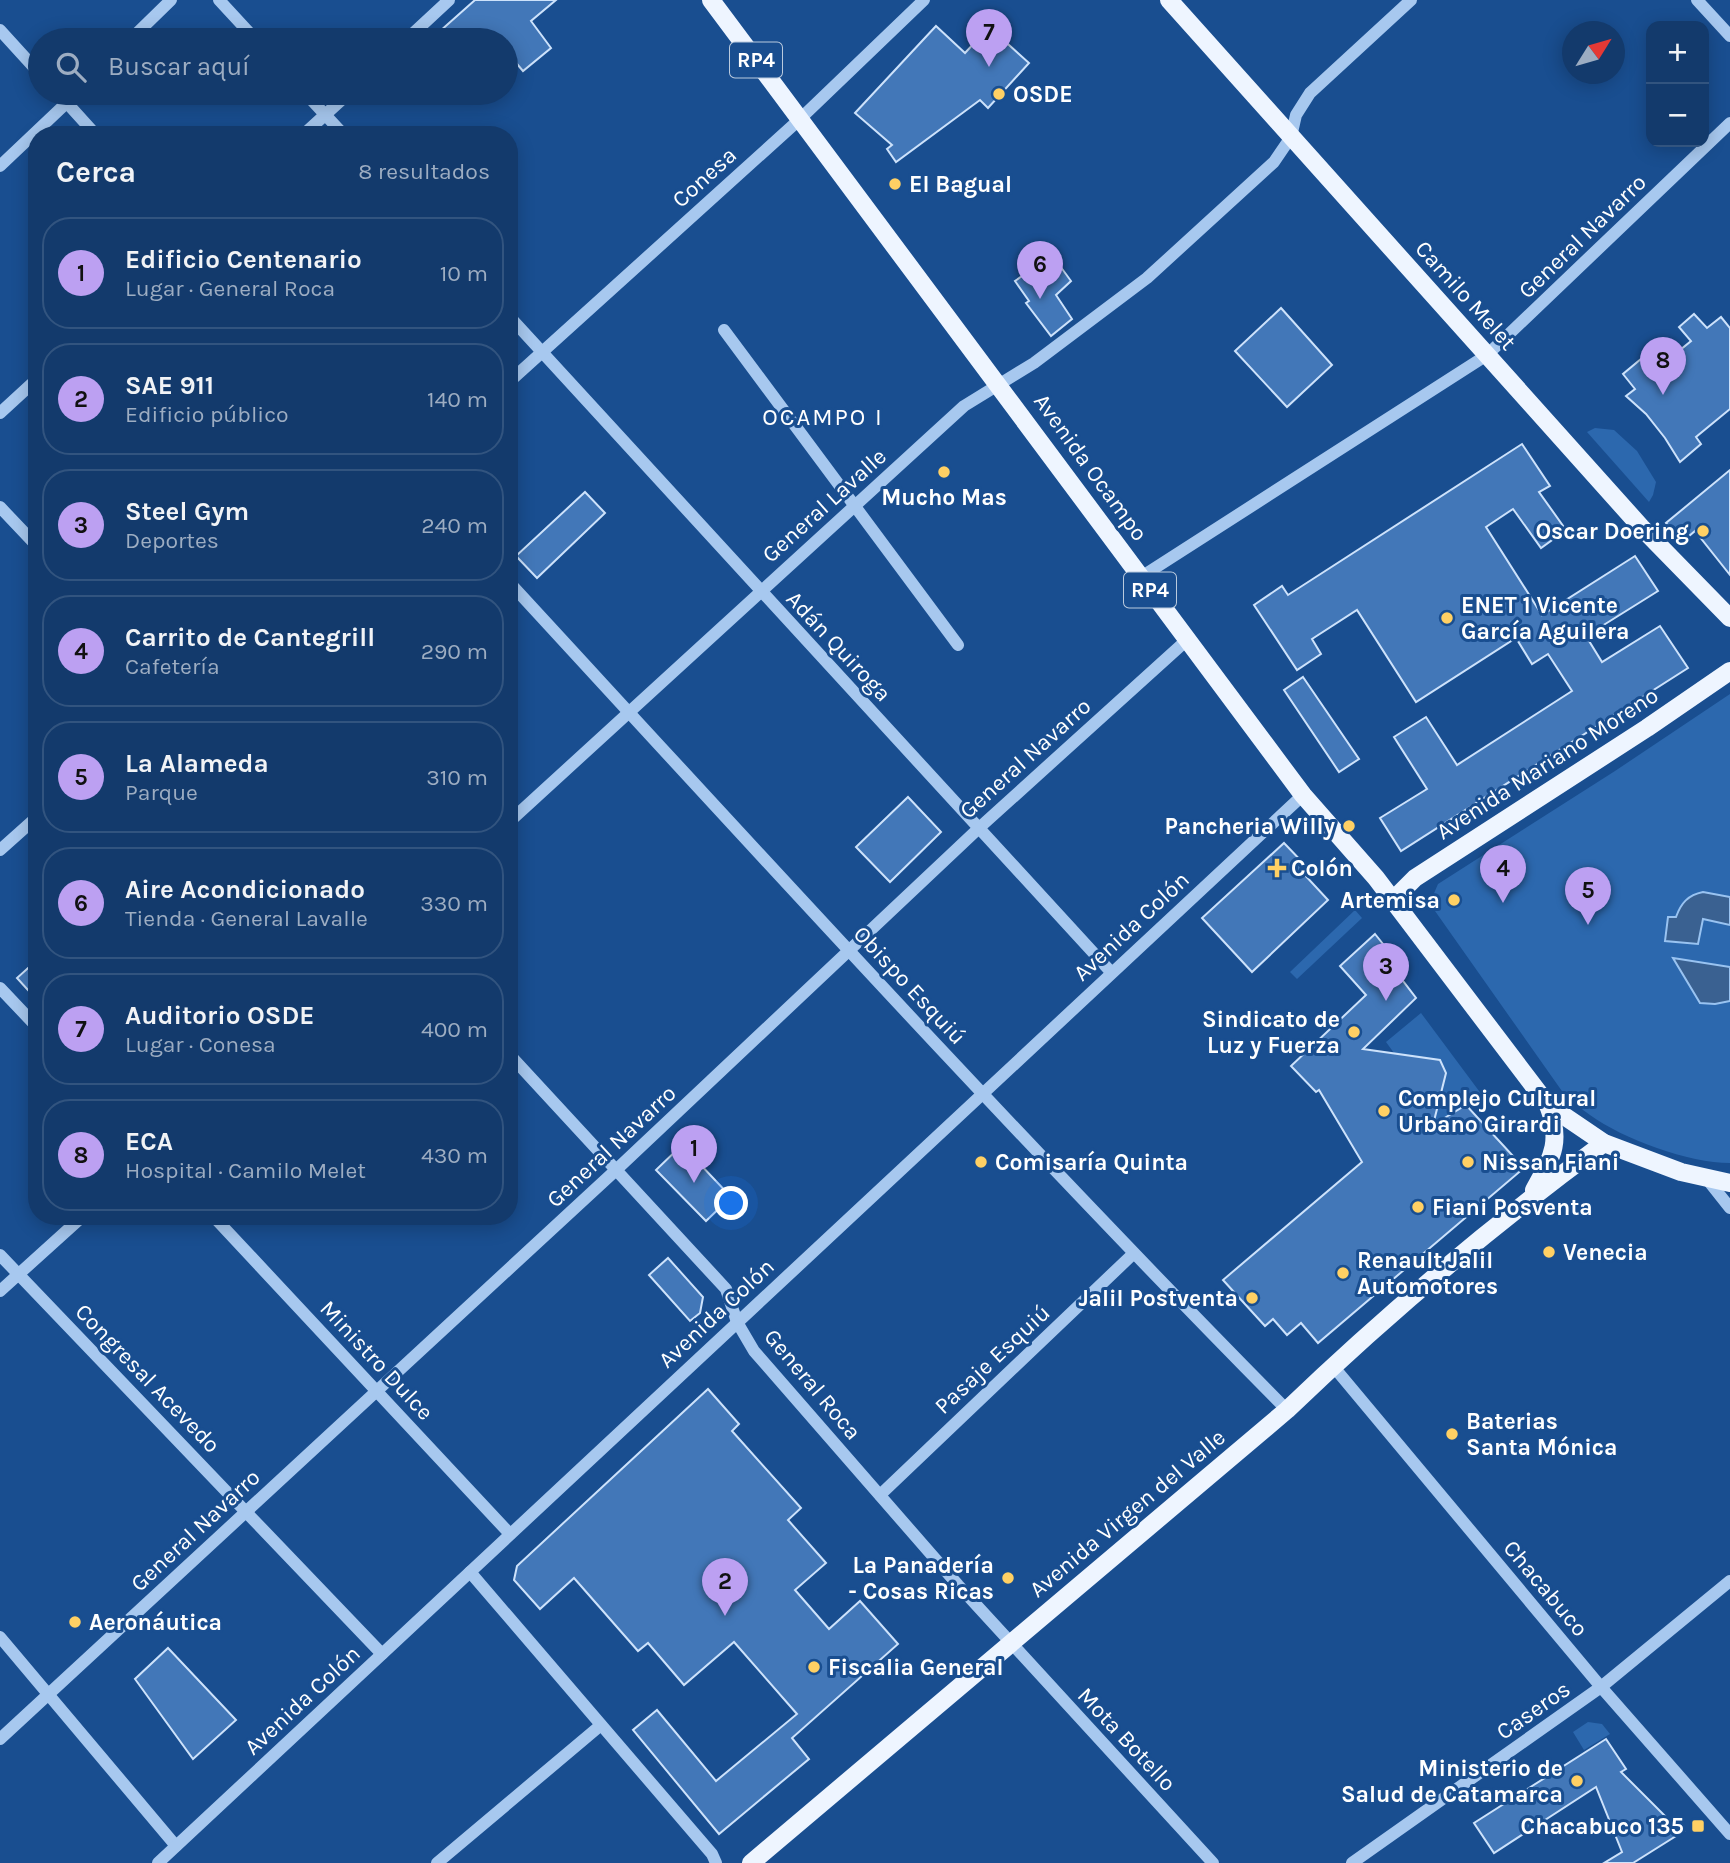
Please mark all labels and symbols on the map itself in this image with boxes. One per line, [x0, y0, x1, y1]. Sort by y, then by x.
pin: 7 [966, 9, 1012, 67]
north arrow [1562, 21, 1625, 84]
road number: RP4 [730, 42, 782, 78]
place label: OSDE [1013, 81, 1073, 108]
marker: OSDE [991, 86, 1007, 102]
street label: Conesa [667, 142, 742, 213]
street label: General Navarro [1513, 169, 1652, 304]
place label: El Bagual [909, 171, 1012, 198]
marker: El Bagual [887, 176, 903, 192]
street label: Camilo Melet [1409, 235, 1522, 356]
pin: 6 [1017, 241, 1063, 299]
pin: 8 [1640, 337, 1686, 395]
street label: Avenida Ocampo [1028, 388, 1153, 546]
district label: OCAMPO I [762, 403, 884, 431]
street label: General Lavalle [757, 443, 892, 568]
marker: Mucho Mas [936, 464, 952, 480]
place label: Mucho Mas [881, 484, 1007, 511]
place label: Oscar Doering [1535, 518, 1689, 545]
marker: Oscar Doering [1695, 523, 1711, 539]
road number: RP4 [1124, 572, 1176, 608]
street label: Adán Quiroga [781, 586, 897, 707]
place label: ENET 1 Vicente García Aguilera [1461, 592, 1629, 645]
marker: ENET 1 Vicente García Aguilera [1439, 610, 1455, 626]
street label: Avenida Mariano Moreno [1431, 682, 1663, 845]
street label: General Navarro [954, 692, 1096, 824]
place label: Pancheria Willy [1164, 813, 1335, 840]
marker: Pancheria Willy [1341, 818, 1357, 834]
pin: 4 [1480, 845, 1526, 903]
place label: Colón [1291, 855, 1353, 882]
marker: Colón [1269, 860, 1285, 876]
street label: Avenida Colón [1068, 866, 1195, 987]
pin: 5 [1565, 867, 1611, 925]
place label: Artemisa [1340, 887, 1440, 914]
marker: Artemisa [1446, 892, 1462, 908]
street label: Obispo Esquiú [848, 921, 971, 1050]
pin: 3 [1363, 943, 1409, 1001]
place label: Sindicato de Luz y Fuerza [1202, 1006, 1340, 1059]
marker: Sindicato de Luz y Fuerza [1346, 1024, 1362, 1040]
street label: General Navarro [541, 1080, 682, 1213]
place label: Complejo Cultural Urbano Girardi [1398, 1085, 1596, 1138]
marker: Complejo Cultural Urbano Girardi [1376, 1103, 1392, 1119]
pin: 1 [671, 1125, 717, 1183]
place label: Comisaría Quinta [995, 1149, 1188, 1176]
place label: Nissan Fiani [1482, 1149, 1619, 1176]
marker: Comisaría Quinta [973, 1154, 989, 1170]
marker: Nissan Fiani [1460, 1154, 1476, 1170]
your location [714, 1186, 748, 1220]
place label: Fiani Posventa [1432, 1194, 1593, 1221]
marker: Fiani Posventa [1410, 1199, 1426, 1215]
place label: Venecia [1563, 1239, 1648, 1266]
marker: Venecia [1541, 1244, 1557, 1260]
place label: Renault Jalil Automotores [1357, 1247, 1498, 1300]
street label: Avenida Colón [653, 1253, 780, 1374]
marker: Renault Jalil Automotores [1335, 1265, 1351, 1281]
place label: Jalil Postventa [1078, 1285, 1238, 1312]
marker: Jalil Postventa [1244, 1290, 1260, 1306]
street label: Ministro Dulce [314, 1295, 439, 1426]
street label: Congresal Acevedo [70, 1298, 226, 1458]
street label: Pasaje Esquiú [929, 1299, 1056, 1420]
street label: General Roca [758, 1323, 867, 1445]
place label: Baterias Santa Mónica [1466, 1408, 1617, 1461]
street label: Avenida Virgen del Valle [1024, 1424, 1231, 1603]
marker: Baterias Santa Mónica [1444, 1426, 1460, 1442]
street label: General Navarro [125, 1464, 266, 1597]
street label: Chacabuco [1498, 1535, 1594, 1642]
place label: La Panadería - Cosas Ricas [848, 1552, 994, 1605]
pin: 2 [702, 1558, 748, 1616]
marker: La Panadería - Cosas Ricas [1000, 1570, 1016, 1586]
place label: Aeronáutica [89, 1609, 222, 1636]
marker: Aeronáutica [67, 1614, 83, 1630]
street label: Avenida Colón [239, 1640, 366, 1761]
place label: Fiscalia General [828, 1654, 1003, 1681]
marker: Fiscalia General [806, 1659, 822, 1675]
street label: Caseros [1491, 1675, 1575, 1745]
street label: Mota Botello [1072, 1682, 1181, 1797]
place label: Ministerio de Salud de Catamarca [1341, 1755, 1563, 1808]
marker: Ministerio de Salud de Catamarca [1569, 1773, 1585, 1789]
place label: Chacabuco 135 [1521, 1813, 1684, 1840]
marker: Chacabuco 135 [1690, 1818, 1706, 1834]

